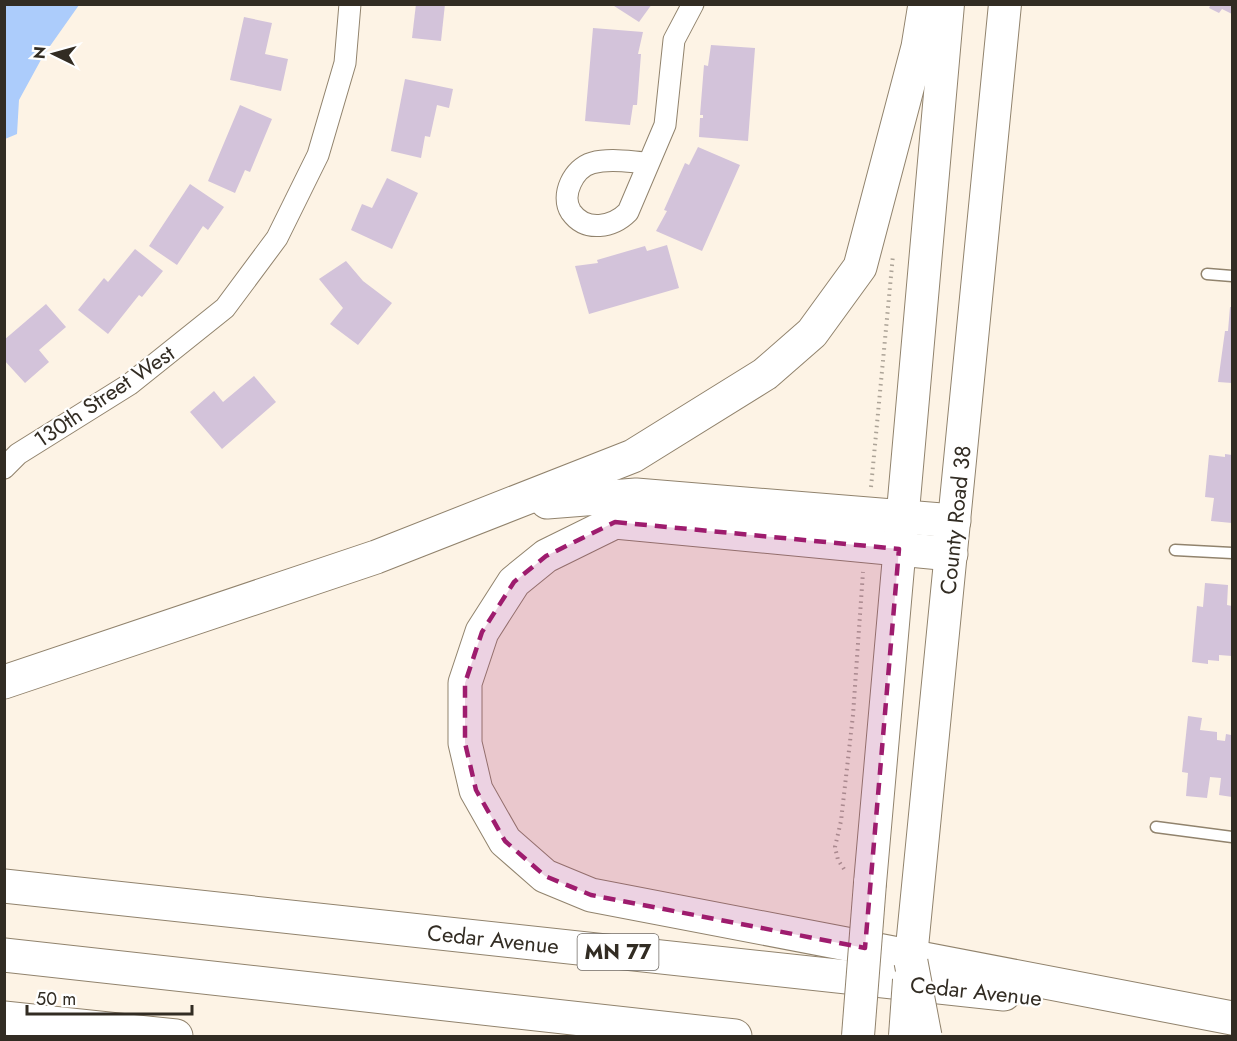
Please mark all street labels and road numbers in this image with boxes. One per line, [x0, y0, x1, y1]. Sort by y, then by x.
street label: 130th Street West [27, 337, 181, 455]
street label: County Road 38 [931, 444, 979, 596]
street label: Cedar Avenue [426, 916, 560, 962]
road number: MN 77 [578, 934, 658, 970]
street label: Cedar Avenue [909, 968, 1043, 1014]

